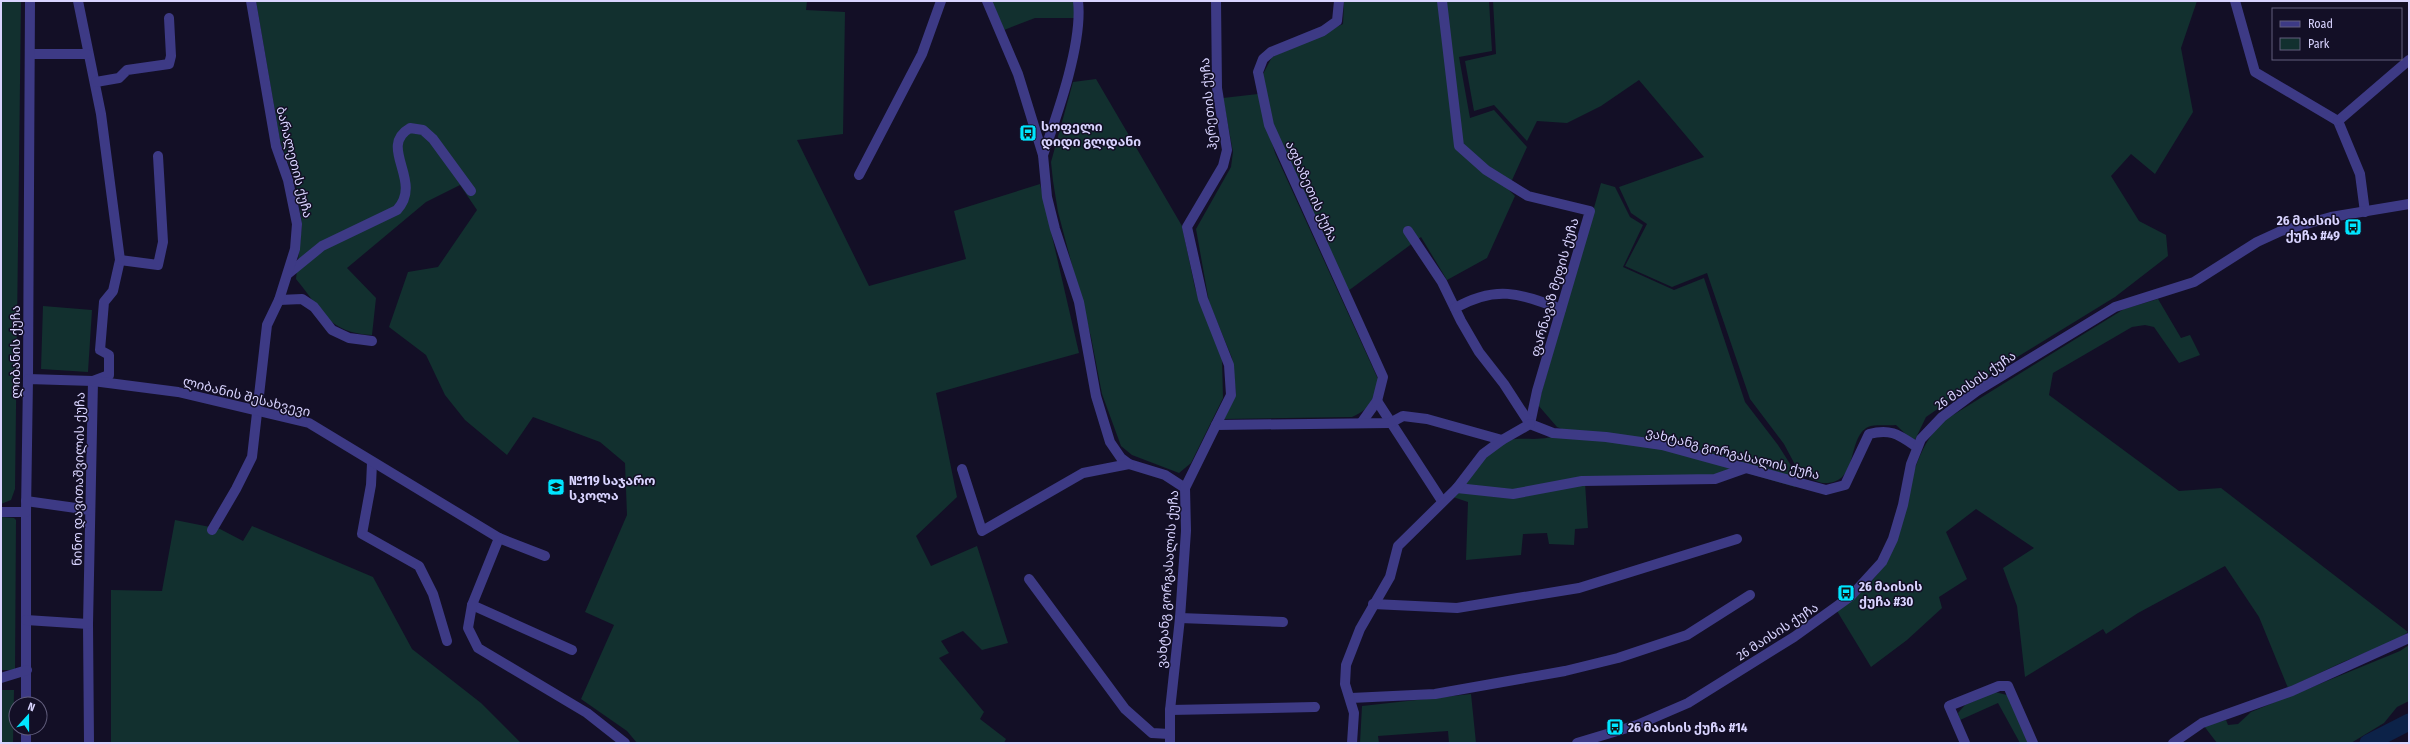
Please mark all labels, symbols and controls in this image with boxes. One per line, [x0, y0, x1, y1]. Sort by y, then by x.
legend [2272, 8, 2402, 60]
text: Road [2308, 17, 2333, 31]
text: Park [2308, 37, 2330, 51]
street label: ჰერეთის ქუჩა [1197, 57, 1220, 151]
street label: ბარალეთის ქუჩა [272, 105, 316, 220]
place label: სოფელი დიდი გლდანი [1041, 119, 1141, 150]
bus stop icon: სოფელი დიდი გლდანი [1018, 123, 1038, 143]
street label: აფხაზეთის ქუჩა [1283, 138, 1341, 244]
place label: 26 მაისის ქუჩა #49 [2276, 213, 2340, 243]
street label: ფარნავაზ მეფის ქუჩა [1527, 216, 1581, 358]
bus stop icon: 26 მაისის ქუჩა #49 [2343, 217, 2363, 237]
street label: ლიბანის ქუჩა [8, 305, 24, 399]
street label: 26 მაისის ქუჩა [1932, 348, 2019, 413]
street label: ლიბანის შესახვევი [181, 373, 312, 421]
street label: ნინო დავითაშვილის ქუჩა [69, 392, 89, 566]
street label: ვახტანგ გორგასალის ქუჩა [1644, 425, 1821, 483]
place label: №119 საჯარო სკოლა [569, 473, 656, 504]
school or university icon: №119 საჯარო სკოლა [546, 477, 566, 497]
street label: ვახტანგ გორგასალის ქუჩა [1154, 489, 1182, 669]
place label: 26 მაისის ქუჩა #30 [1858, 579, 1922, 609]
bus stop icon: 26 მაისის ქუჩა #30 [1836, 583, 1856, 603]
street label: 26 მაისის ქუჩა [1734, 599, 1821, 663]
north arrow [8, 696, 48, 736]
text: N [26, 700, 37, 714]
bus stop icon: 26 მაისის ქუჩა #14 [1605, 717, 1625, 737]
place label: 26 მაისის ქუჩა #14 [1627, 720, 1748, 735]

